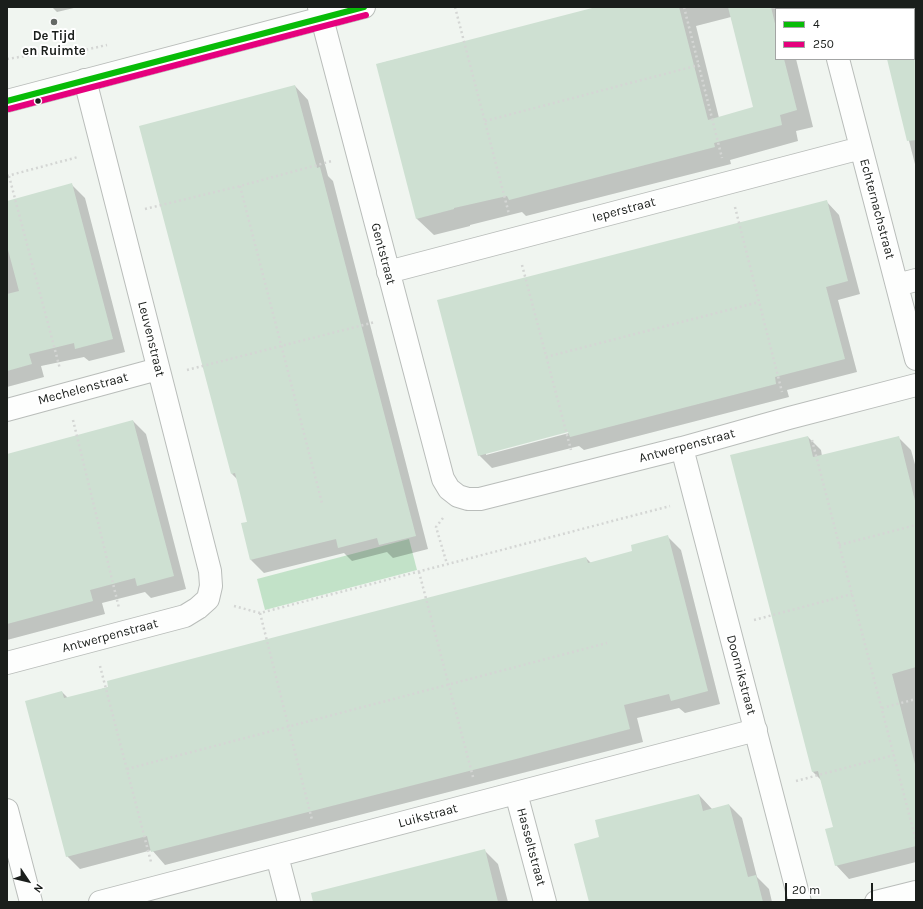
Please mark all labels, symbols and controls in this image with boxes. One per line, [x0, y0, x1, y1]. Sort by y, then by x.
legend [775, 8, 915, 60]
marker: De Tijd en Ruimte [49, 17, 59, 27]
text: 4 [813, 17, 820, 31]
place label: De Tijd en Ruimte [22, 28, 86, 59]
text: 250 [813, 37, 834, 51]
unlabelled marker [33, 96, 43, 106]
street label: Echternachstraat [856, 157, 898, 261]
street label: Ieperstraat [591, 194, 657, 226]
street label: Gentstraat [367, 221, 399, 287]
street label: Leuvenstraat [134, 300, 168, 378]
street label: Mechelenstraat [36, 369, 130, 409]
street label: Antwerpenstraat [637, 426, 737, 466]
street label: Antwerpenstraat [60, 616, 160, 656]
street label: Doornikstraat [723, 633, 759, 717]
street label: Luikstraat [397, 801, 459, 831]
street label: Hasseltstraat [513, 806, 549, 888]
north arrow [8, 861, 48, 901]
scale bar [787, 875, 875, 901]
text: N [31, 881, 46, 895]
text: 20 m [792, 883, 820, 897]

